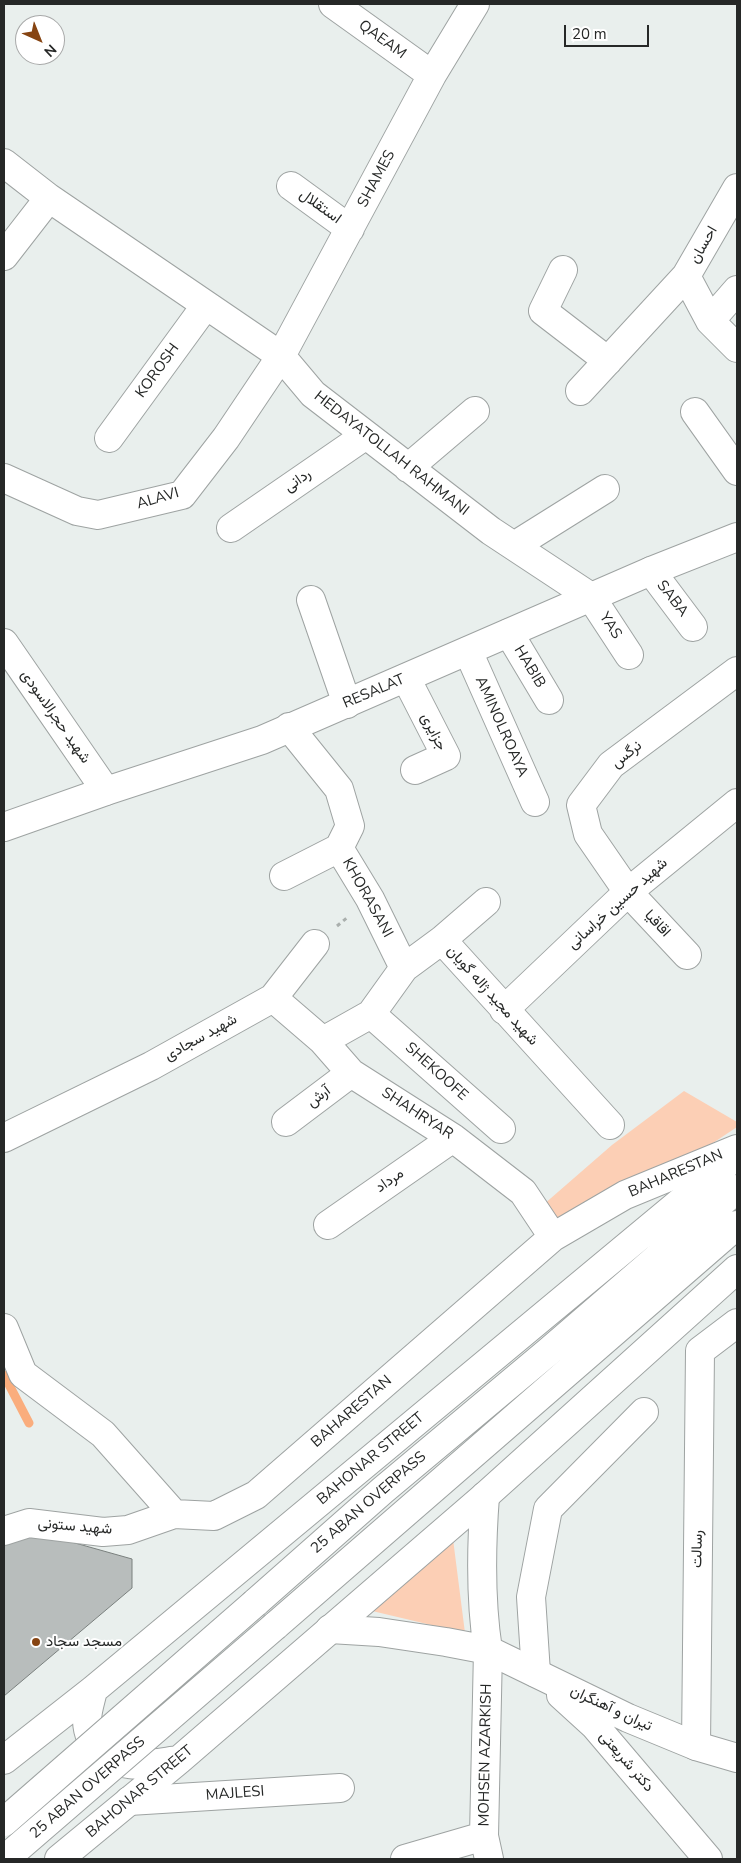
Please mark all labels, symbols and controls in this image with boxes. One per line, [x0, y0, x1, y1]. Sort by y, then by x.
north arrow [15, 15, 65, 65]
scale bar [566, 15, 651, 47]
street label: QAEAM [355, 17, 409, 63]
text: 20 m [572, 24, 607, 44]
text: N [40, 40, 60, 61]
street label: SHAMES [354, 147, 400, 211]
street label: استقلال [296, 186, 344, 228]
street label: احسان [686, 223, 722, 267]
street label: KOROSH [132, 340, 184, 402]
street label: HEDAYATOLLAH RAHMANI [310, 388, 472, 520]
street label: ردانی [281, 465, 315, 497]
street label: ALAVI [135, 484, 181, 514]
street label: SABA [652, 577, 692, 621]
street label: YAS [595, 609, 625, 643]
street label: HABIB [509, 642, 549, 692]
street label: شهید حجرالاسودی [16, 667, 94, 767]
street label: RESALAT [340, 671, 408, 713]
street label: AMINOLROAYA [471, 674, 531, 780]
street label: جزایری [416, 710, 450, 754]
street label: نرگس [608, 737, 646, 773]
street label: شهید حسین خراسانی [564, 854, 672, 954]
street label: KHORASANI [338, 855, 396, 941]
street label: اقاقیا [640, 907, 674, 941]
street label: شهید مجید ژاله گویان [442, 942, 542, 1050]
street label: شهید سجادی [162, 1011, 240, 1065]
street label: SHEKOOFE [401, 1039, 471, 1105]
street label: آرش [304, 1082, 334, 1112]
street label: SHAHRYAR [378, 1084, 456, 1144]
street label: BAHARESTAN [626, 1146, 726, 1202]
street label: مرداد [372, 1165, 408, 1197]
street label: BAHARESTAN [308, 1372, 396, 1452]
street label: BAHONAR STREET [314, 1409, 428, 1509]
street label: 25 ABAN OVERPASS [308, 1448, 430, 1558]
street label: شهید ستونی [37, 1515, 113, 1539]
street label: رسالت [689, 1530, 707, 1568]
place label: مسجد سجاد [46, 1633, 122, 1651]
marker: مسجد سجاد [30, 1636, 42, 1648]
street label: تیران و آهنگران [567, 1682, 655, 1736]
street label: MOHSEN AZARKISH [476, 1683, 496, 1827]
street label: دکتر شریعتی [595, 1728, 657, 1796]
street label: 25 ABAN OVERPASS [27, 1733, 149, 1843]
street label: BAHONAR STREET [83, 1742, 197, 1842]
street label: MAJLESI [205, 1783, 265, 1805]

